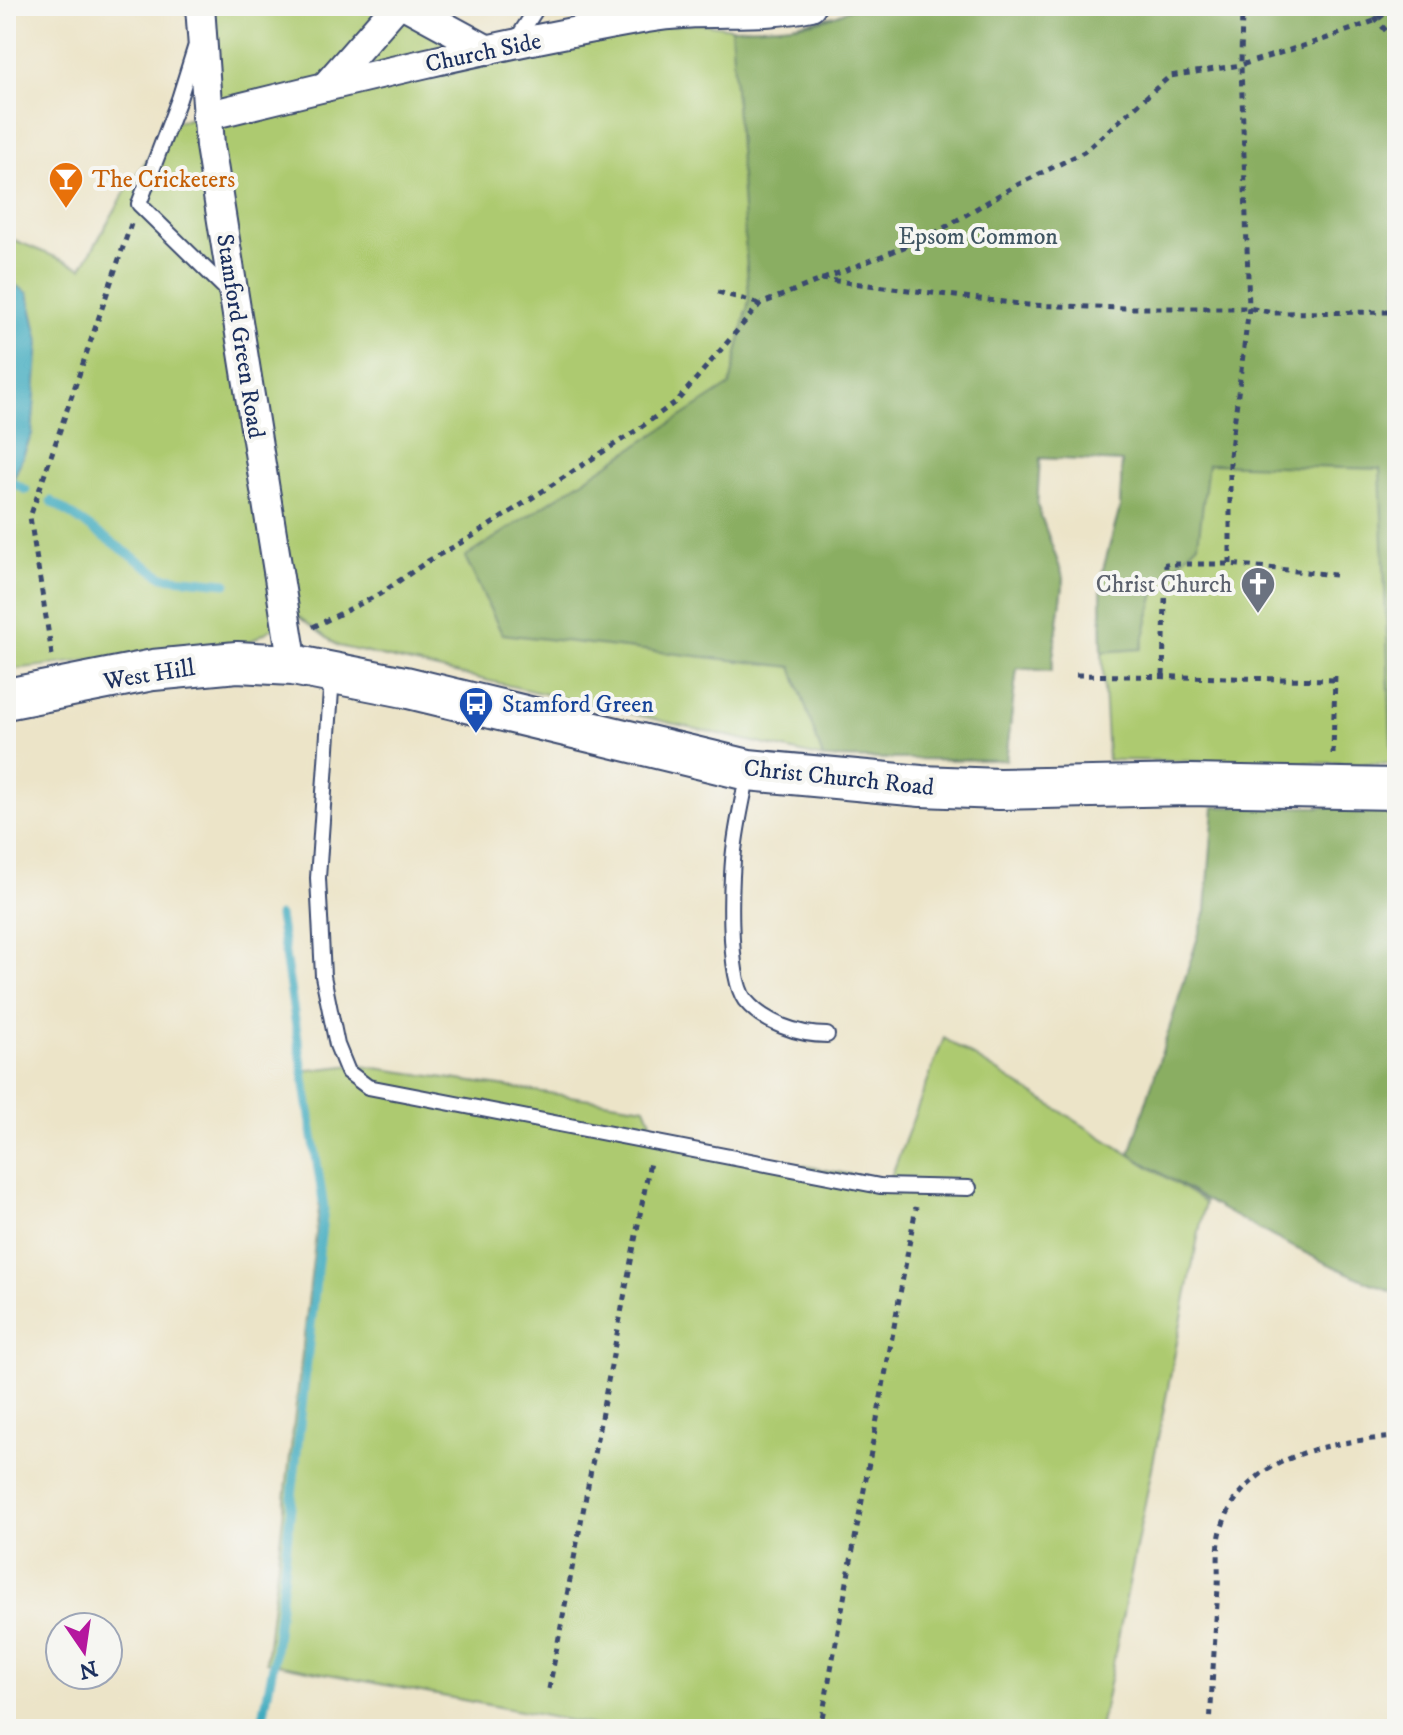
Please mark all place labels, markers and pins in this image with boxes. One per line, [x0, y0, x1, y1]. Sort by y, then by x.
bar icon: The Cricketers [47, 160, 85, 210]
place label: The Cricketers [92, 165, 235, 195]
church icon: Christ Church [1239, 565, 1277, 615]
place label: Christ Church [1096, 570, 1232, 600]
bus stop icon: Stamford Green [457, 685, 495, 735]
place label: Stamford Green [502, 690, 654, 720]

